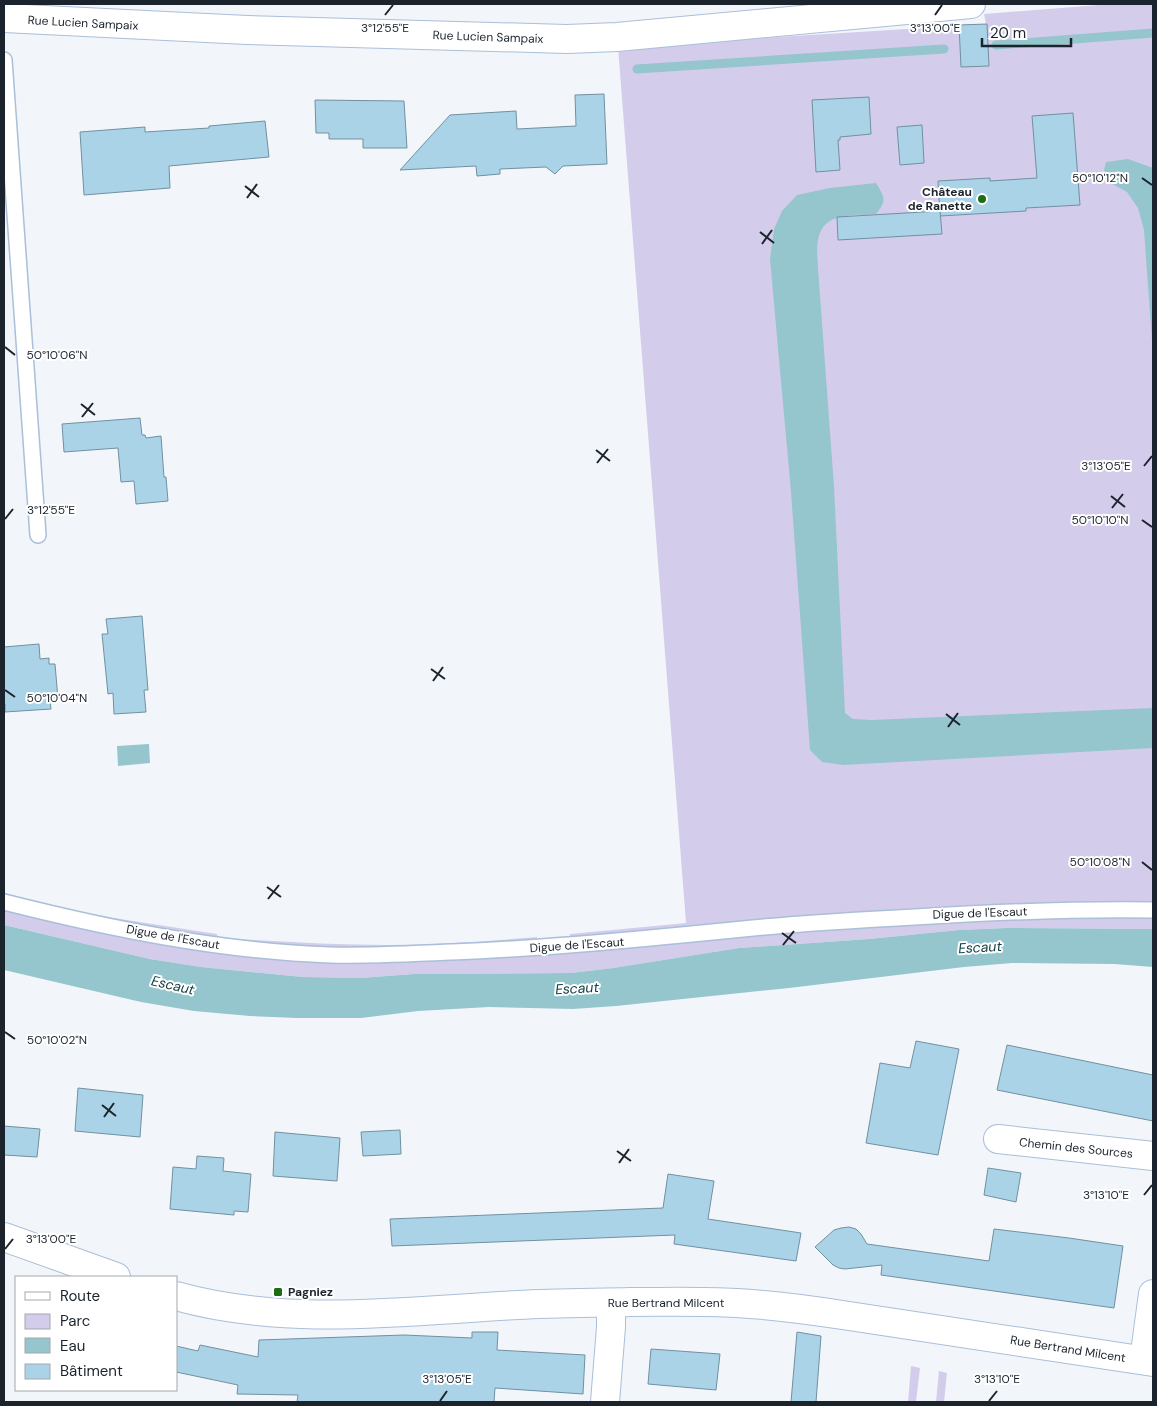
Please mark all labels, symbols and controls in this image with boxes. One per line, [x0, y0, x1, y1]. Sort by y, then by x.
street label: Rue Lucien Sampaix [27, 12, 139, 34]
scale bar [982, 15, 1071, 47]
text: 3°12'55"E [361, 20, 409, 36]
text: 3°13'00"E [910, 20, 961, 36]
text: 20 m [990, 23, 1026, 43]
street label: Rue Lucien Sampaix [432, 27, 544, 47]
text: 50°10'12"N [1072, 170, 1128, 186]
place label: Château de Ranette [908, 184, 972, 214]
marker: Château de Ranette [976, 193, 988, 205]
text: 50°10'06"N [26, 347, 88, 363]
text: 3°13'05"E [1081, 458, 1131, 474]
text: 3°12'55"E [27, 502, 75, 518]
text: 50°10'10"N [1071, 512, 1129, 528]
text: 50°10'04"N [27, 690, 87, 706]
text: 50°10'08"N [1070, 854, 1130, 870]
street label: Digue de l'Escaut [932, 903, 1028, 923]
street label: Digue de l'Escaut [125, 921, 221, 953]
street label: Digue de l'Escaut [529, 934, 625, 956]
water label: Escaut [958, 937, 1003, 957]
water label: Escaut [150, 971, 197, 999]
water label: Escaut [555, 978, 600, 998]
text: 50°10'02"N [27, 1032, 87, 1048]
street label: Chemin des Sources [1018, 1134, 1134, 1162]
text: 3°13'10"E [1083, 1187, 1129, 1203]
text: 3°13'00"E [26, 1231, 77, 1247]
legend [15, 1276, 178, 1391]
place label: Pagniez [288, 1284, 333, 1300]
text: Route [60, 1286, 100, 1306]
marker: Pagniez [272, 1286, 284, 1298]
street label: Rue Bertrand Milcent [608, 1295, 725, 1311]
text: Parc [60, 1311, 90, 1331]
street label: Rue Bertrand Milcent [1009, 1332, 1127, 1366]
text: Eau [60, 1336, 85, 1356]
text: Bâtiment [60, 1361, 123, 1381]
text: 3°13'05"E [422, 1371, 472, 1387]
text: 3°13'10"E [974, 1371, 1020, 1387]

